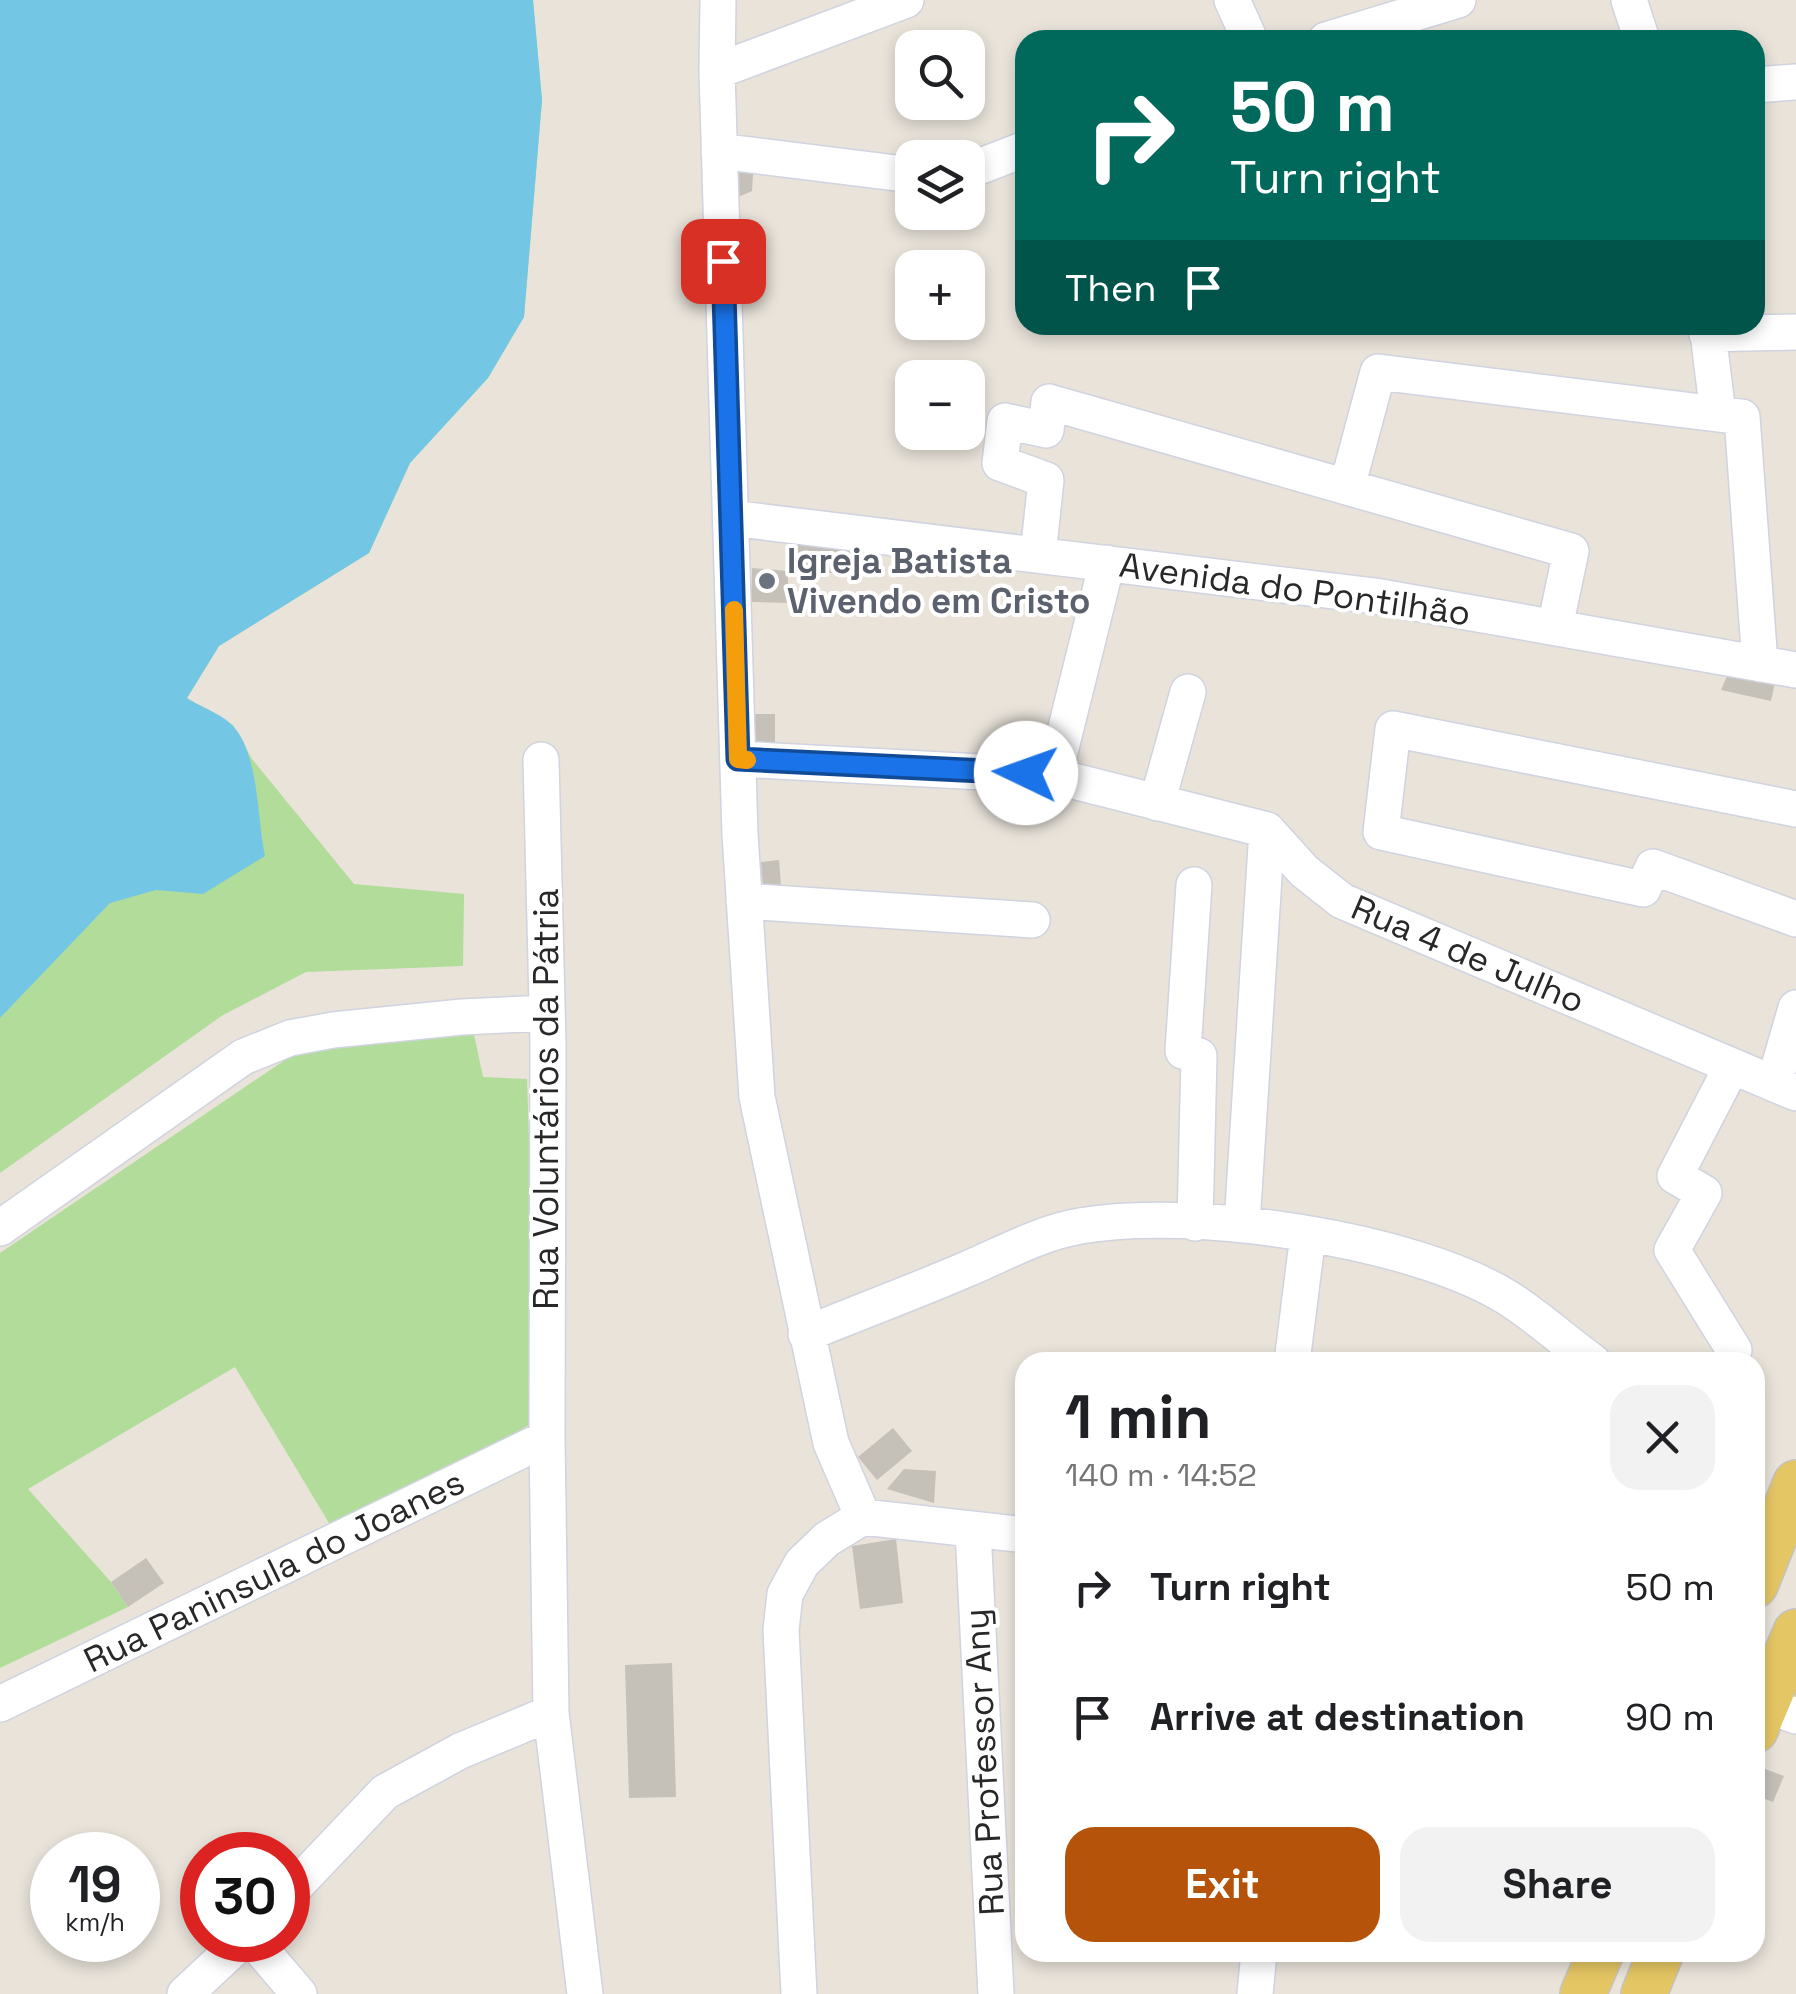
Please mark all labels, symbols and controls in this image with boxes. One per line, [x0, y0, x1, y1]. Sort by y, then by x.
map controls [895, 30, 985, 450]
button: search [895, 30, 985, 120]
text: 50 m [1230, 62, 1395, 151]
icon: right [1065, 70, 1195, 200]
button: layers [895, 140, 985, 230]
text: Turn right [1230, 149, 1441, 206]
pin [681, 219, 766, 304]
icon: arrive [696, 234, 751, 289]
button: + [895, 250, 985, 340]
icon: arrive [1176, 260, 1231, 315]
text: Then [1065, 264, 1156, 312]
button: − [895, 360, 985, 450]
place label: Igreja Batista Vivendo em Cristo [787, 539, 1090, 623]
street label: Avenida do Pontilhão [1117, 543, 1473, 635]
marker: Igreja Batista Vivendo em Cristo [756, 570, 778, 592]
position arrow [974, 721, 1078, 825]
street label: Rua 4 de Julho [1345, 885, 1591, 1023]
street label: Rua Voluntários da Pátria [524, 888, 568, 1310]
text: 1 min [1065, 1379, 1212, 1456]
button: close [1610, 1385, 1715, 1490]
text: 140 m · 14:52 [1065, 1455, 1257, 1495]
street label: Rua Paninsula do Joanes [77, 1460, 471, 1682]
icon: right [1065, 1560, 1120, 1615]
text: Turn right [1150, 1563, 1331, 1611]
text: 50 m [1625, 1563, 1715, 1611]
street label: Rua Professor Any [954, 1607, 1014, 1917]
icon: arrive [1065, 1690, 1120, 1745]
text: Arrive at destination [1150, 1693, 1525, 1741]
text: 90 m [1625, 1693, 1715, 1741]
button: Exit [1065, 1827, 1380, 1942]
button: Share [1400, 1827, 1715, 1942]
speed limit sign: 30 [180, 1832, 310, 1962]
text: 19 [68, 1853, 122, 1917]
text: km/h [65, 1906, 125, 1938]

